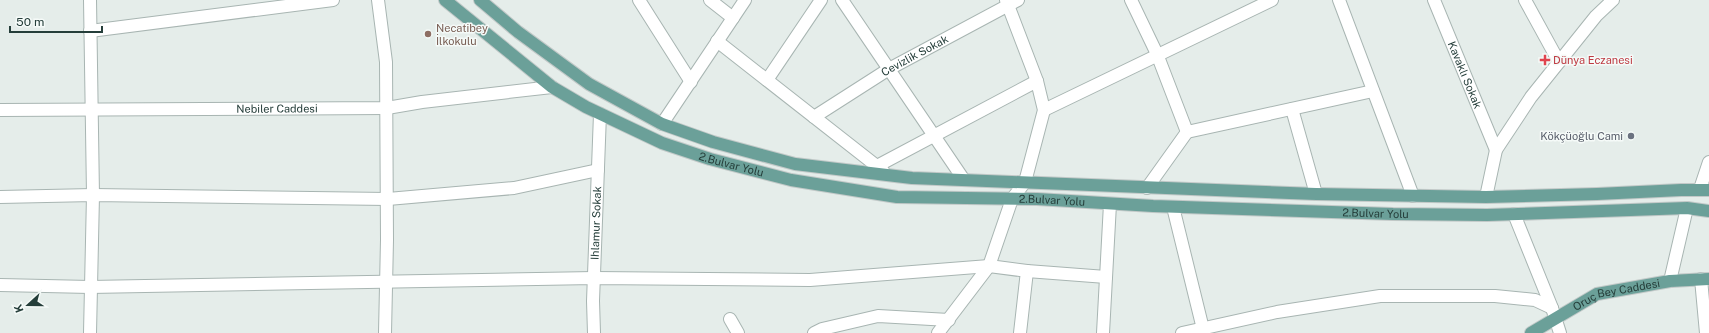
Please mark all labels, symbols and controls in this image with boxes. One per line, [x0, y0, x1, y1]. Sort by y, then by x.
scale bar [10, 8, 102, 34]
text: 50 m [16, 15, 44, 29]
place label: Necatibey İlkokulu [436, 22, 488, 47]
marker: Necatibey İlkokulu [423, 29, 433, 39]
street label: Cevizlik Sokak [879, 33, 950, 78]
street label: Kavaklı Sokak [1446, 39, 1484, 110]
place label: Dünya Eczanesi [1553, 54, 1633, 66]
marker: Dünya Eczanesi [1540, 55, 1550, 65]
street label: Nebiler Caddesi [236, 102, 318, 115]
place label: Kökçüoğlu Cami [1540, 130, 1623, 143]
marker: Kökçüoğlu Cami [1626, 131, 1636, 141]
street label: 2.Bulvar Yolu [697, 150, 765, 179]
street label: Ihlamur Sokak [589, 186, 603, 260]
street label: 2.Bulvar Yolu [1019, 193, 1085, 208]
street label: 2.Bulvar Yolu [1342, 206, 1409, 220]
street label: Oruç Bey Caddesi [1571, 277, 1661, 313]
north arrow [8, 285, 48, 325]
text: K [12, 303, 26, 314]

